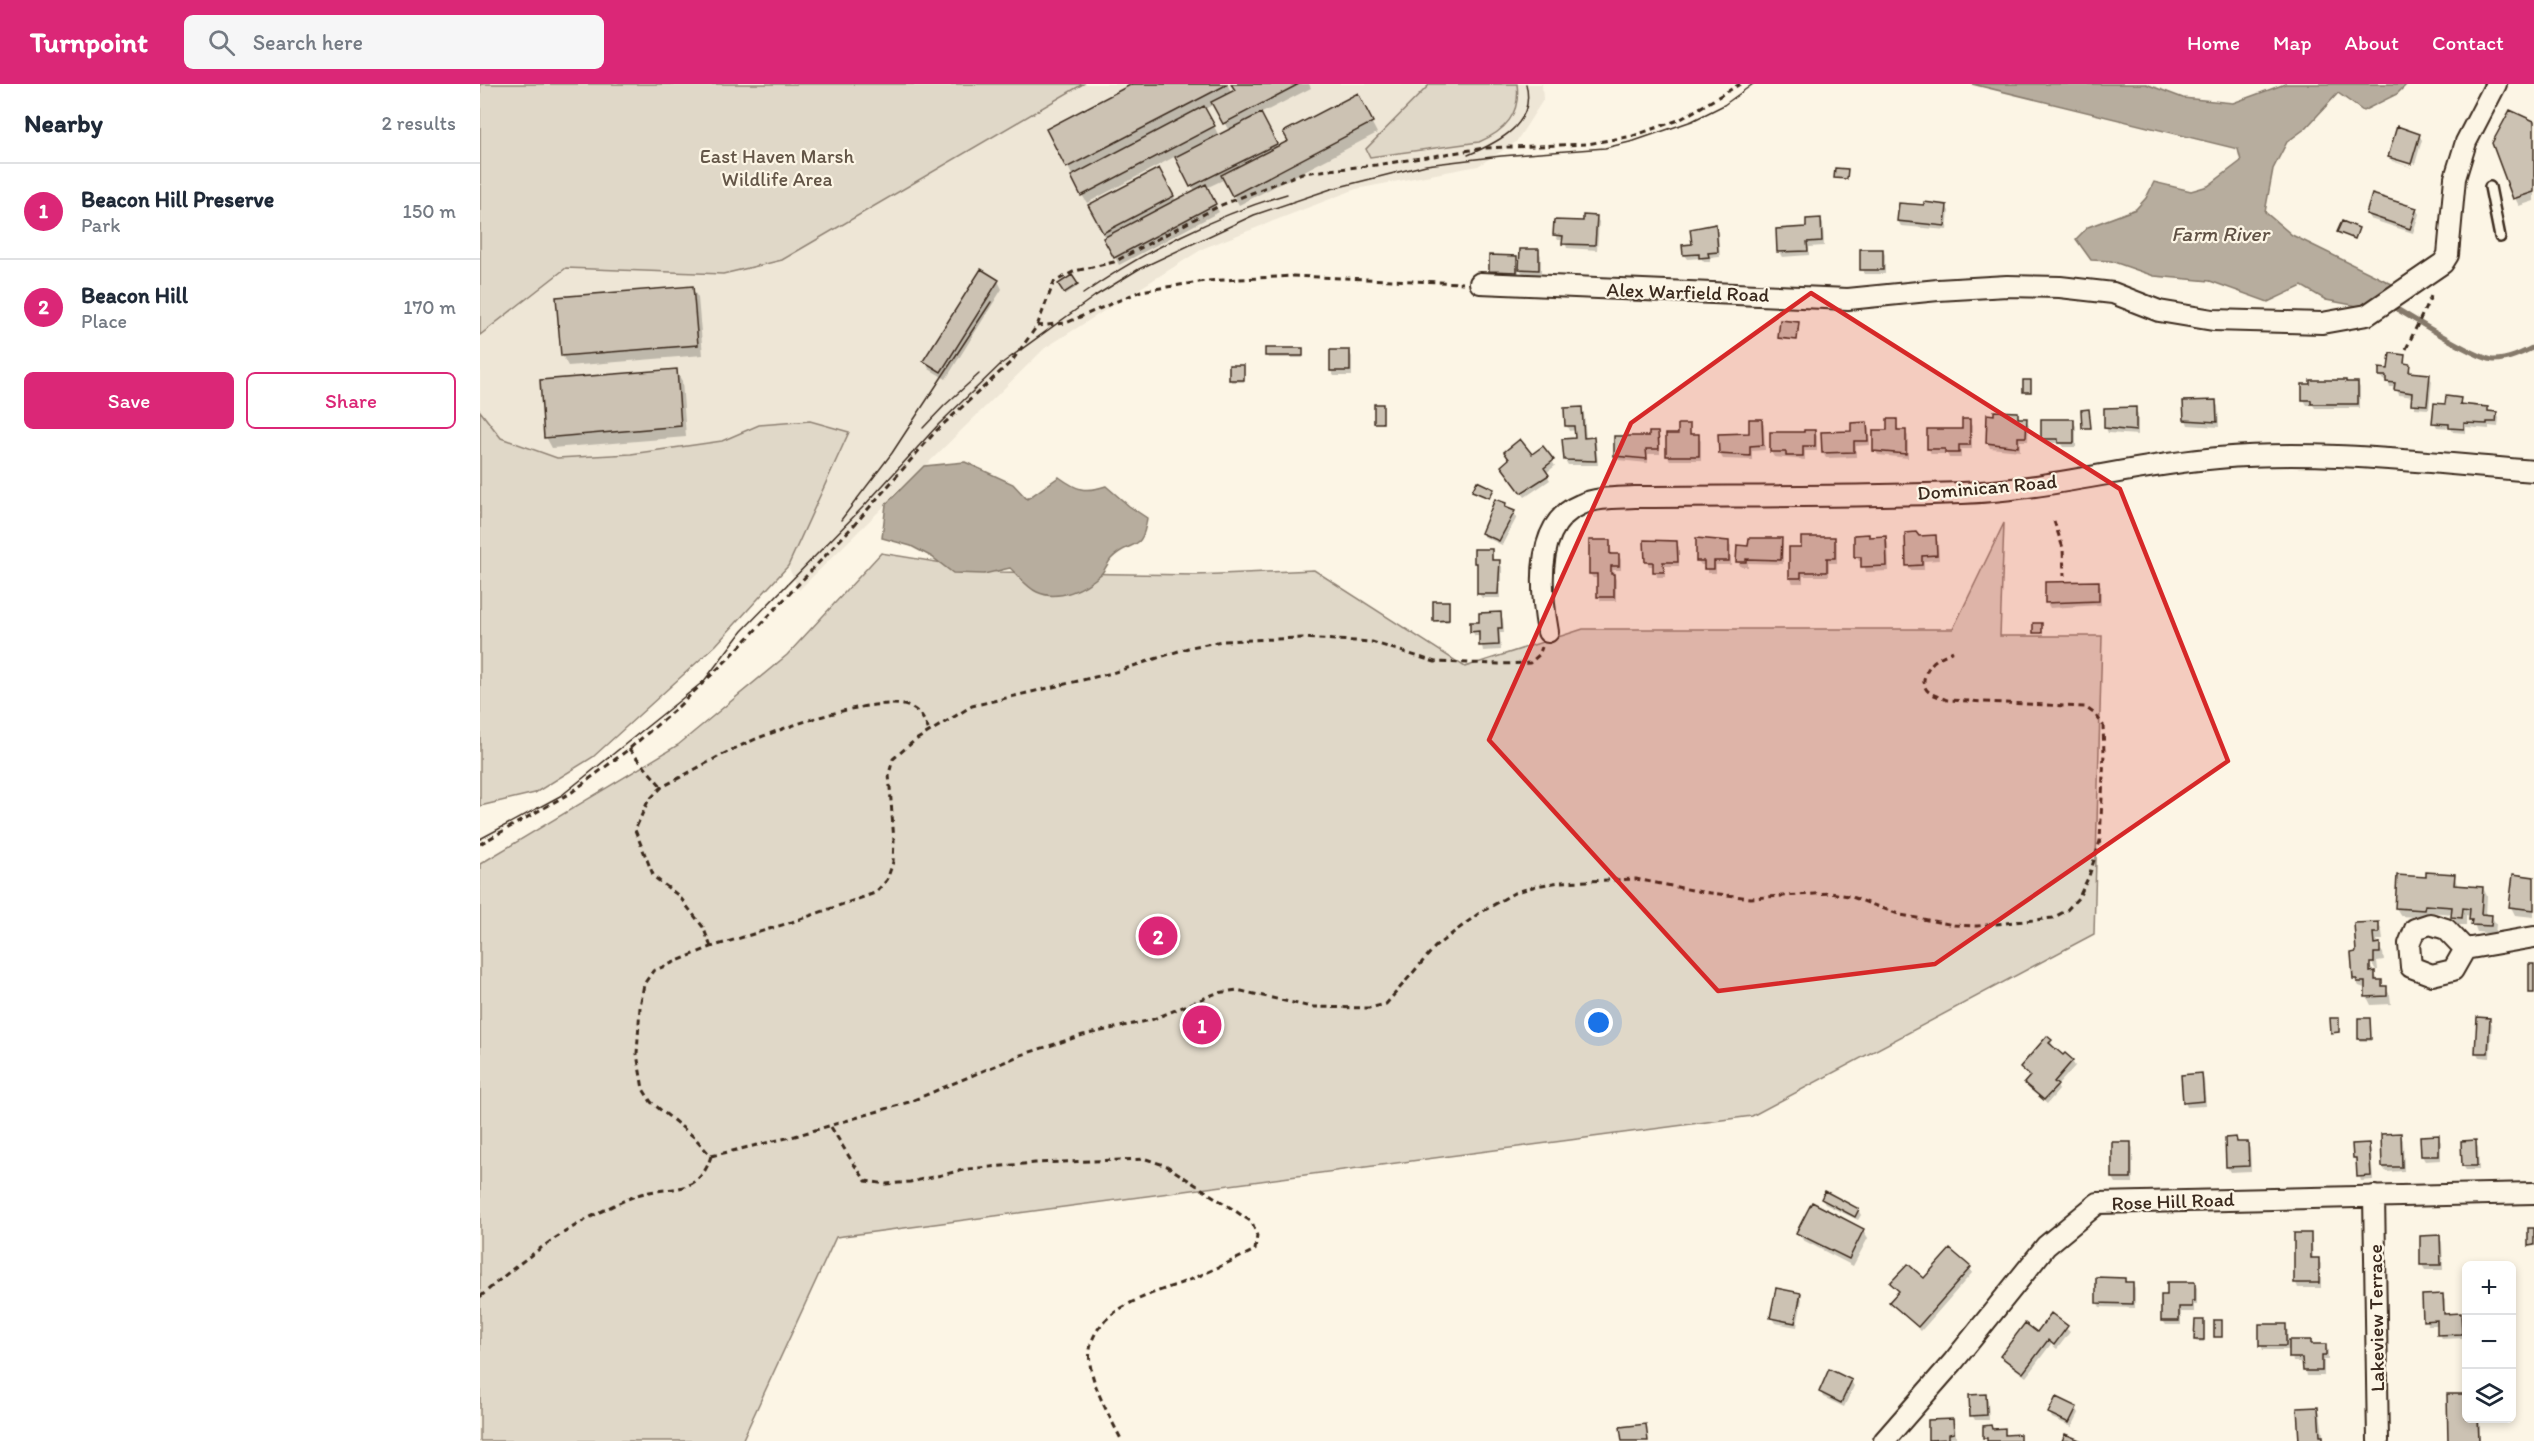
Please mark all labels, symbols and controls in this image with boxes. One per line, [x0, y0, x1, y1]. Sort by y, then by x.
search box [184, 15, 604, 69]
text: Turnpoint [30, 25, 148, 59]
icon: search [205, 26, 238, 59]
text: Search here [253, 29, 363, 56]
text: Home [2187, 30, 2240, 55]
text: Map [2273, 30, 2312, 55]
text: About [2345, 30, 2399, 55]
text: Contact [2432, 30, 2504, 55]
text: Nearby [24, 107, 103, 139]
text: 2 results [382, 111, 456, 135]
park label: East Haven Marsh Wildlife Area [700, 144, 855, 191]
text: Beacon Hill Preserve [81, 186, 274, 213]
text: 1 [39, 199, 48, 223]
text: 150 m [403, 199, 456, 223]
text: Park [81, 213, 120, 237]
water label: Farm River [2171, 221, 2271, 246]
street label: Alex Warfield Road [1606, 277, 1770, 307]
text: Beacon Hill [81, 282, 188, 309]
text: 2 [38, 295, 49, 319]
text: 170 m [403, 295, 456, 319]
text: Place [81, 309, 127, 333]
button: Save [24, 372, 234, 429]
button: Share [246, 372, 456, 429]
street label: Dominican Road [1916, 469, 2058, 505]
pin: 2 [1138, 914, 1178, 958]
pin: 1 [1182, 1002, 1222, 1048]
your location [1584, 1008, 1613, 1037]
street label: Rose Hill Road [2111, 1187, 2235, 1215]
street label: Lakeview Terrace [2363, 1244, 2389, 1392]
map controls [2462, 1261, 2516, 1423]
button: + [2462, 1261, 2516, 1315]
button: − [2462, 1315, 2516, 1369]
button: layers [2462, 1369, 2516, 1423]

